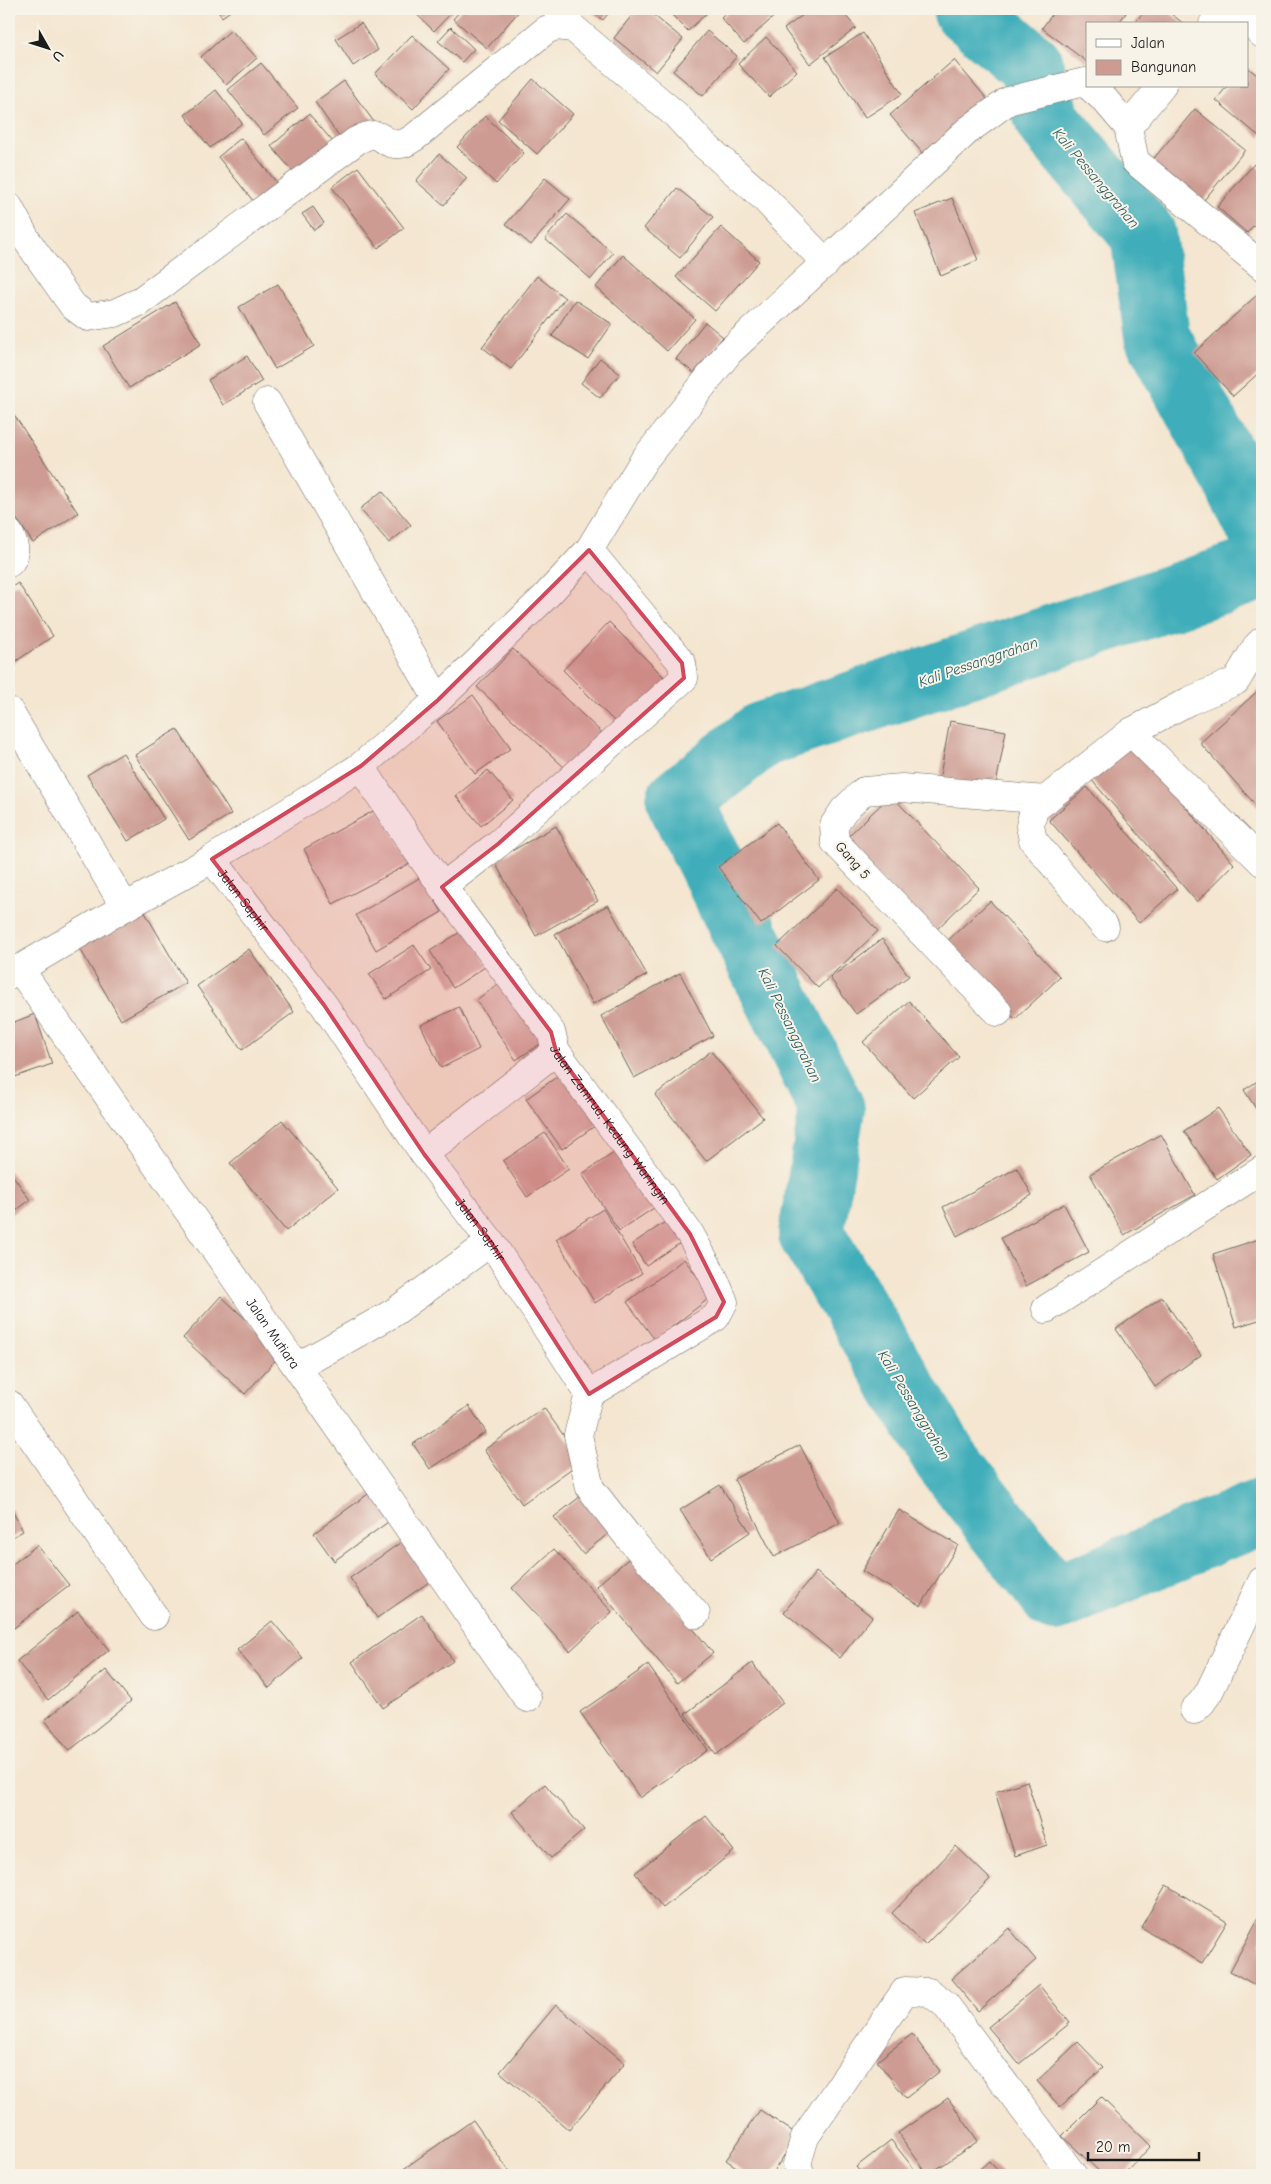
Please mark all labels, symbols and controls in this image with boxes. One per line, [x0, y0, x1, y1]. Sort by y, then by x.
north arrow [22, 22, 72, 72]
legend [1086, 22, 1248, 88]
text: Jalan [1131, 34, 1165, 52]
text: U [48, 47, 67, 65]
text: Bangunan [1131, 58, 1196, 76]
water label: Kali Pessanggrahan [1049, 124, 1143, 232]
water label: Kali Pessanggrahan [916, 633, 1040, 691]
street label: Gang 5 [832, 838, 874, 883]
street label: Jalan Saphir [214, 866, 273, 936]
water label: Kali Pessanggrahan [754, 965, 826, 1085]
street label: Jalan Zamrud, Kedung Waringin [546, 1044, 673, 1208]
street label: Jalan Saphir [451, 1195, 510, 1265]
street label: Jalan Mutiara [242, 1295, 303, 1372]
water label: Kali Pessanggrahan [874, 1347, 954, 1463]
scale bar [1088, 2129, 1200, 2161]
text: 20 m [1096, 2138, 1130, 2156]

